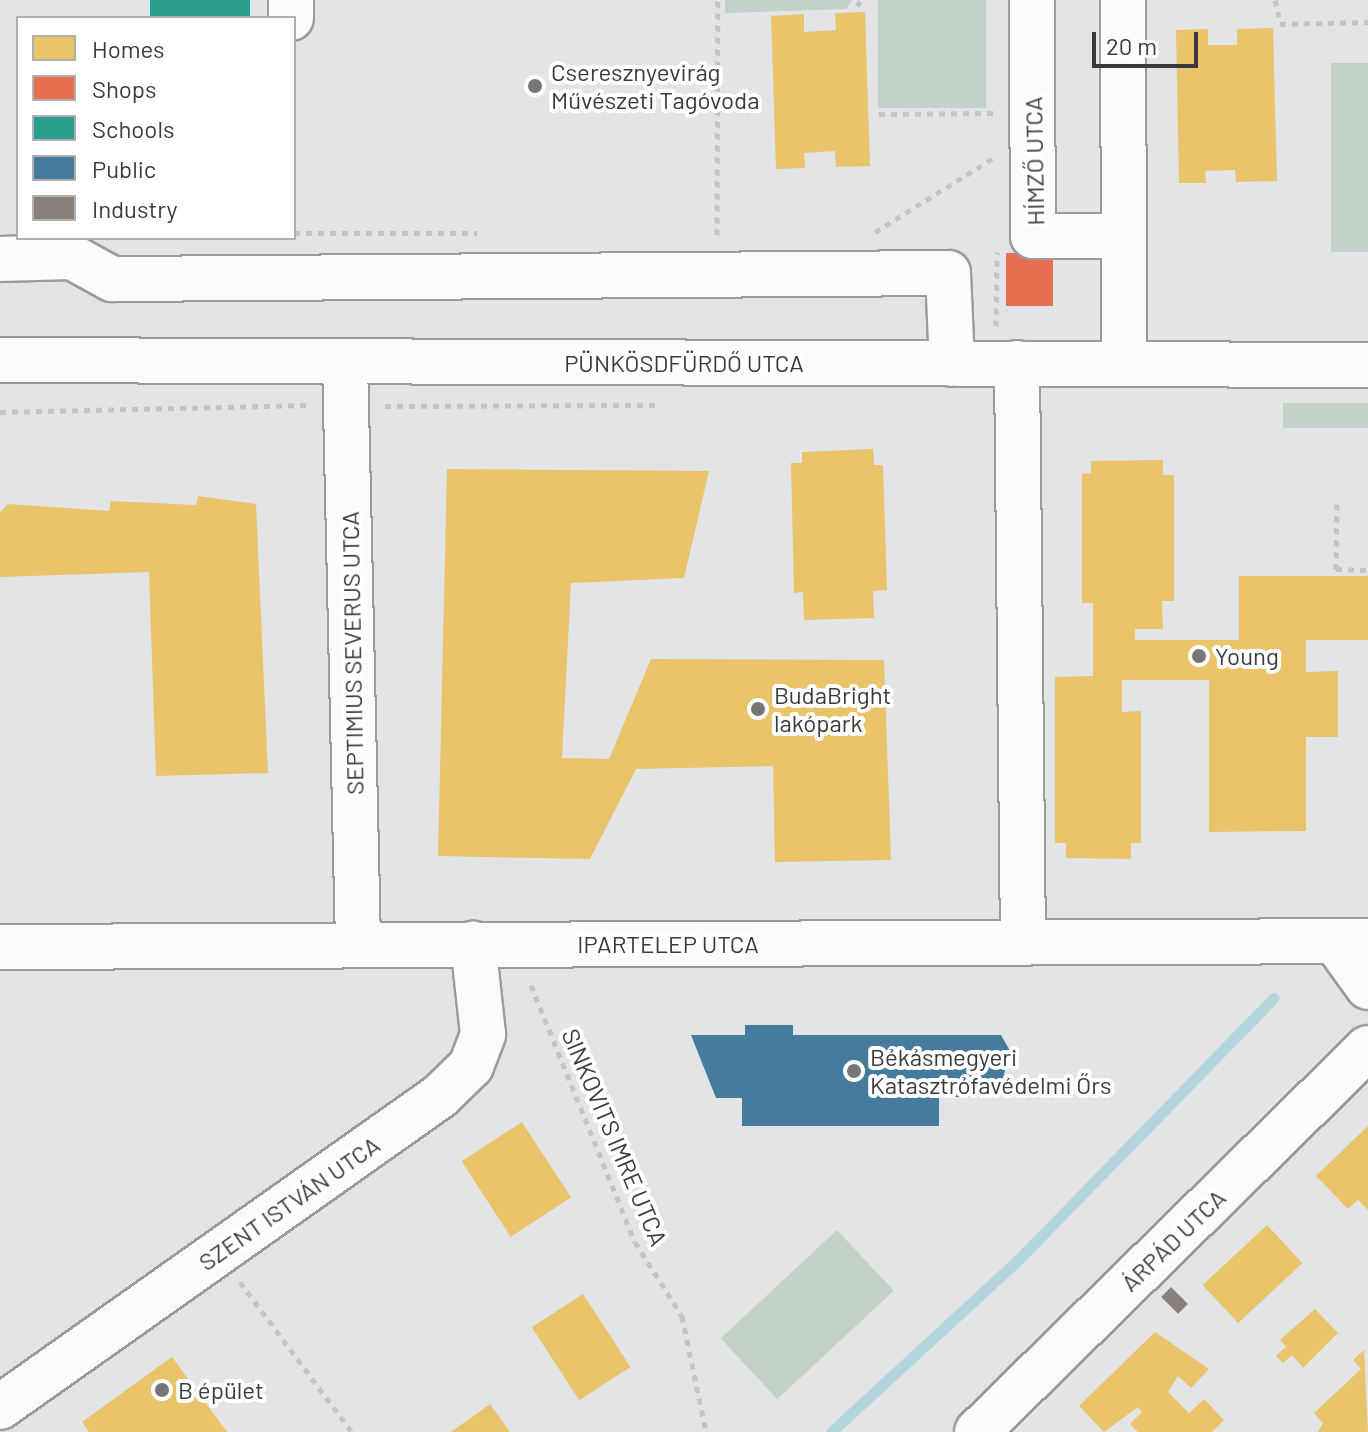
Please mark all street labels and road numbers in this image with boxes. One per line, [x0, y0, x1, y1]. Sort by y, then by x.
street label: HÍMZŐ UTCA [1018, 96, 1050, 226]
street label: PÜNKÖSDFÜRDŐ UTCA [564, 349, 804, 377]
street label: SEPTIMIUS SEVERUS UTCA [335, 511, 369, 795]
street label: IPARTELEP UTCA [577, 930, 759, 958]
street label: SINKOVITS IMRE UTCA [556, 1024, 674, 1250]
street label: SZENT ISTVÁN UTCA [193, 1130, 385, 1276]
street label: ÁRPÁD UTCA [1115, 1183, 1231, 1297]

